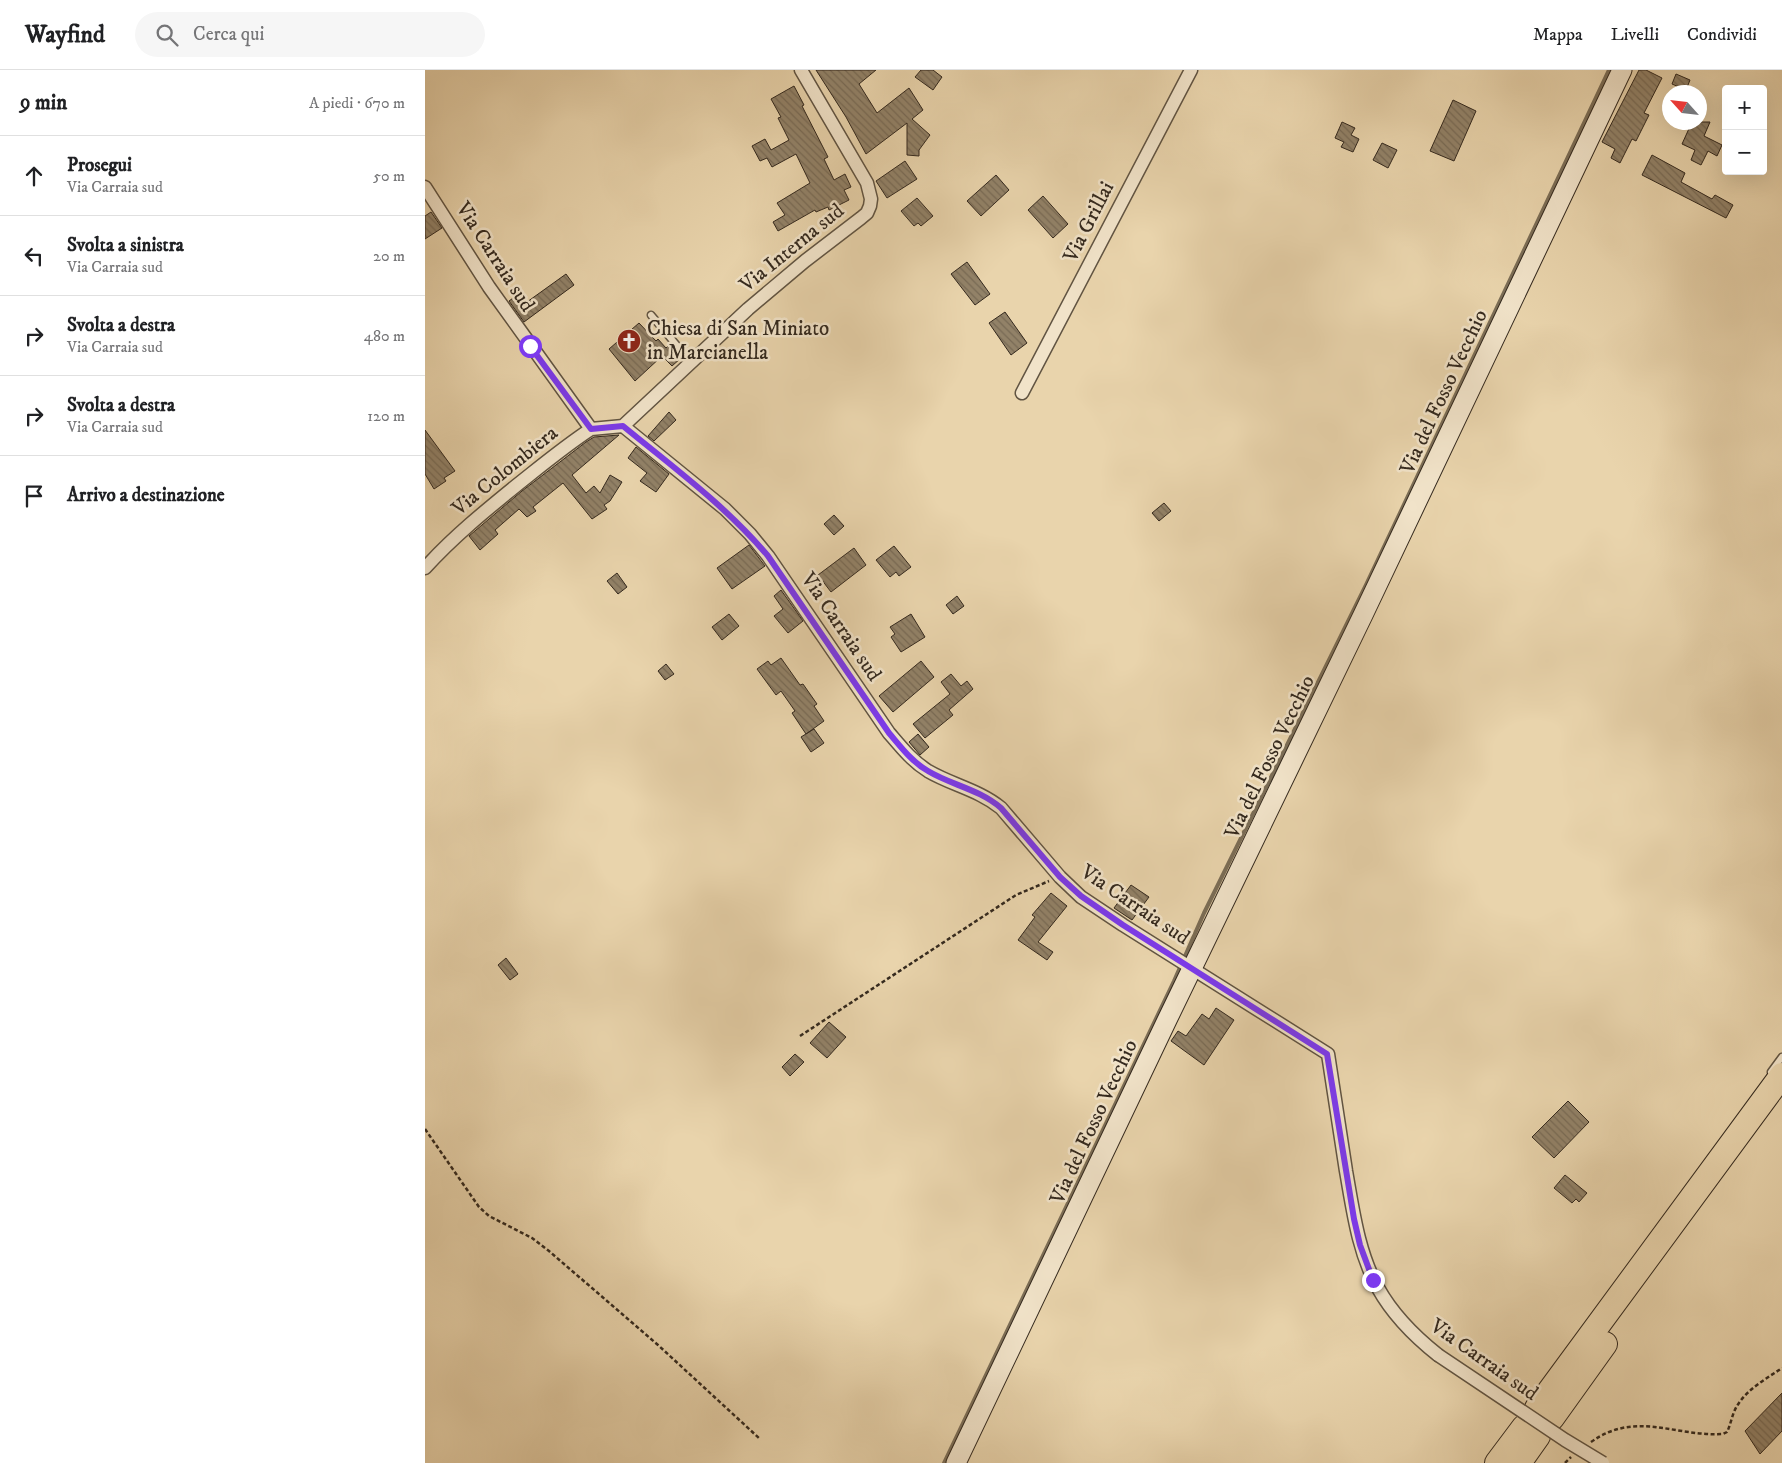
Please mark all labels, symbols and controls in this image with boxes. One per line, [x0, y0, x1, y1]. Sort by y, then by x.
search box [135, 12, 485, 57]
text: Wayfind [25, 20, 105, 50]
icon: search [153, 21, 181, 49]
text: Cerca qui [193, 23, 264, 46]
text: Mappa [1533, 24, 1583, 46]
text: Livelli [1611, 24, 1659, 46]
text: Condividi [1687, 24, 1757, 46]
north arrow [1662, 85, 1707, 130]
map controls [1722, 85, 1767, 175]
button: + [1722, 85, 1767, 130]
text: 9 min [20, 90, 67, 116]
text: A piedi · 670 m [309, 93, 405, 113]
button: − [1722, 130, 1767, 175]
text: Prosegui [67, 154, 132, 177]
icon: ahead [20, 162, 48, 190]
text: 50 m [373, 166, 405, 186]
text: Via Carraia sud [67, 177, 163, 197]
street label: Via Grillai [1057, 177, 1120, 267]
street label: Via Carraia sud [449, 196, 540, 317]
street label: Via Interna sud [734, 198, 850, 299]
text: Svolta a sinistra [67, 234, 184, 257]
icon: left [20, 242, 48, 270]
text: 20 m [373, 246, 405, 266]
text: Via Carraia sud [67, 257, 163, 277]
street label: Via del Fosso Vecchio [1394, 306, 1494, 479]
text: Svolta a destra [67, 314, 175, 337]
place label: Chiesa di San Miniato in Marcianella [647, 316, 829, 366]
icon: right [20, 322, 48, 350]
text: 480 m [364, 326, 405, 346]
church icon: Chiesa di San Miniato in Marcianella [616, 328, 642, 354]
route start [519, 335, 542, 358]
text: Via Carraia sud [67, 337, 163, 357]
text: Svolta a destra [67, 394, 175, 417]
icon: right [20, 402, 48, 430]
text: 120 m [367, 406, 405, 426]
text: Via Carraia sud [67, 417, 163, 437]
street label: Via Colombiera [446, 420, 563, 522]
icon: arrive [20, 482, 48, 510]
text: Arrivo a destinazione [67, 484, 225, 507]
street label: Via Carraia sud [794, 567, 887, 687]
street label: Via del Fosso Vecchio [1219, 671, 1321, 844]
street label: Via Carraia sud [1075, 858, 1195, 951]
street label: Via del Fosso Vecchio [1044, 1036, 1144, 1209]
route end [1362, 1269, 1385, 1292]
street label: Via Carraia sud [1424, 1313, 1543, 1407]

